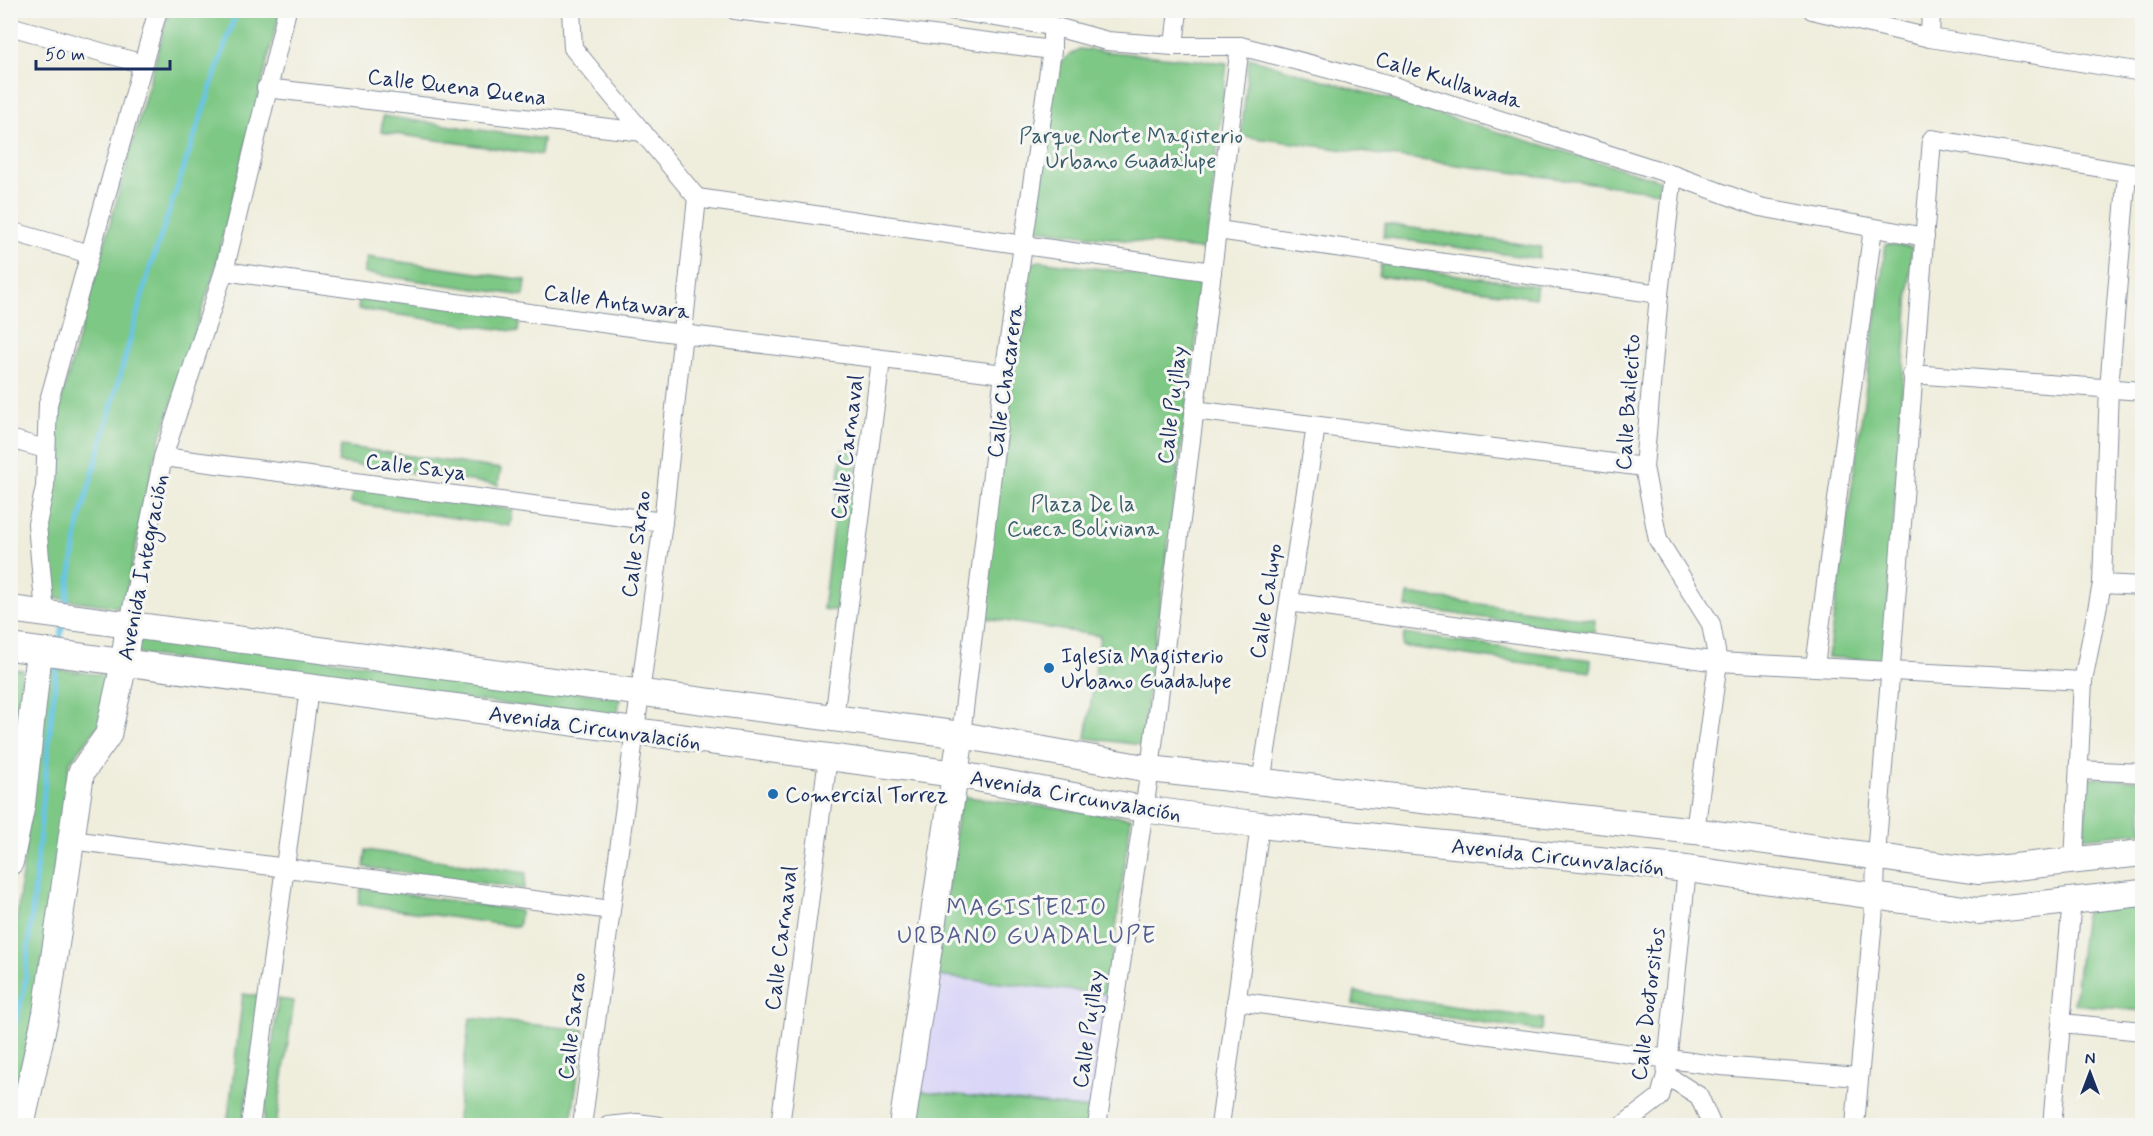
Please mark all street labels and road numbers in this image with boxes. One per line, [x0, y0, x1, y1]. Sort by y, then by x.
street label: Calle Kullawada [1372, 45, 1526, 117]
street label: Calle Quena Quena [366, 63, 548, 113]
street label: Calle Antawara [542, 279, 693, 327]
street label: Calle Chacarera [981, 302, 1031, 460]
street label: Calle Bailecito [1610, 333, 1648, 471]
street label: Calle Pujllay [1152, 344, 1195, 466]
street label: Calle Carnaval [825, 373, 871, 521]
street label: Calle Saya [364, 448, 468, 488]
street label: Avenida Integración [112, 472, 179, 664]
street label: Calle Sarao [616, 489, 658, 600]
street label: Calle Caluyo [1244, 542, 1290, 661]
street label: Avenida Circunvalación [487, 700, 703, 758]
street label: Avenida Circunvalación [968, 765, 1184, 829]
street label: Avenida Circunvalación [1450, 833, 1666, 883]
street label: Calle Carnaval [759, 864, 805, 1012]
street label: Calle Doctorsitos [1626, 926, 1672, 1083]
street label: Calle Pujllay [1067, 968, 1112, 1090]
street label: Calle Sarao [553, 971, 593, 1082]

